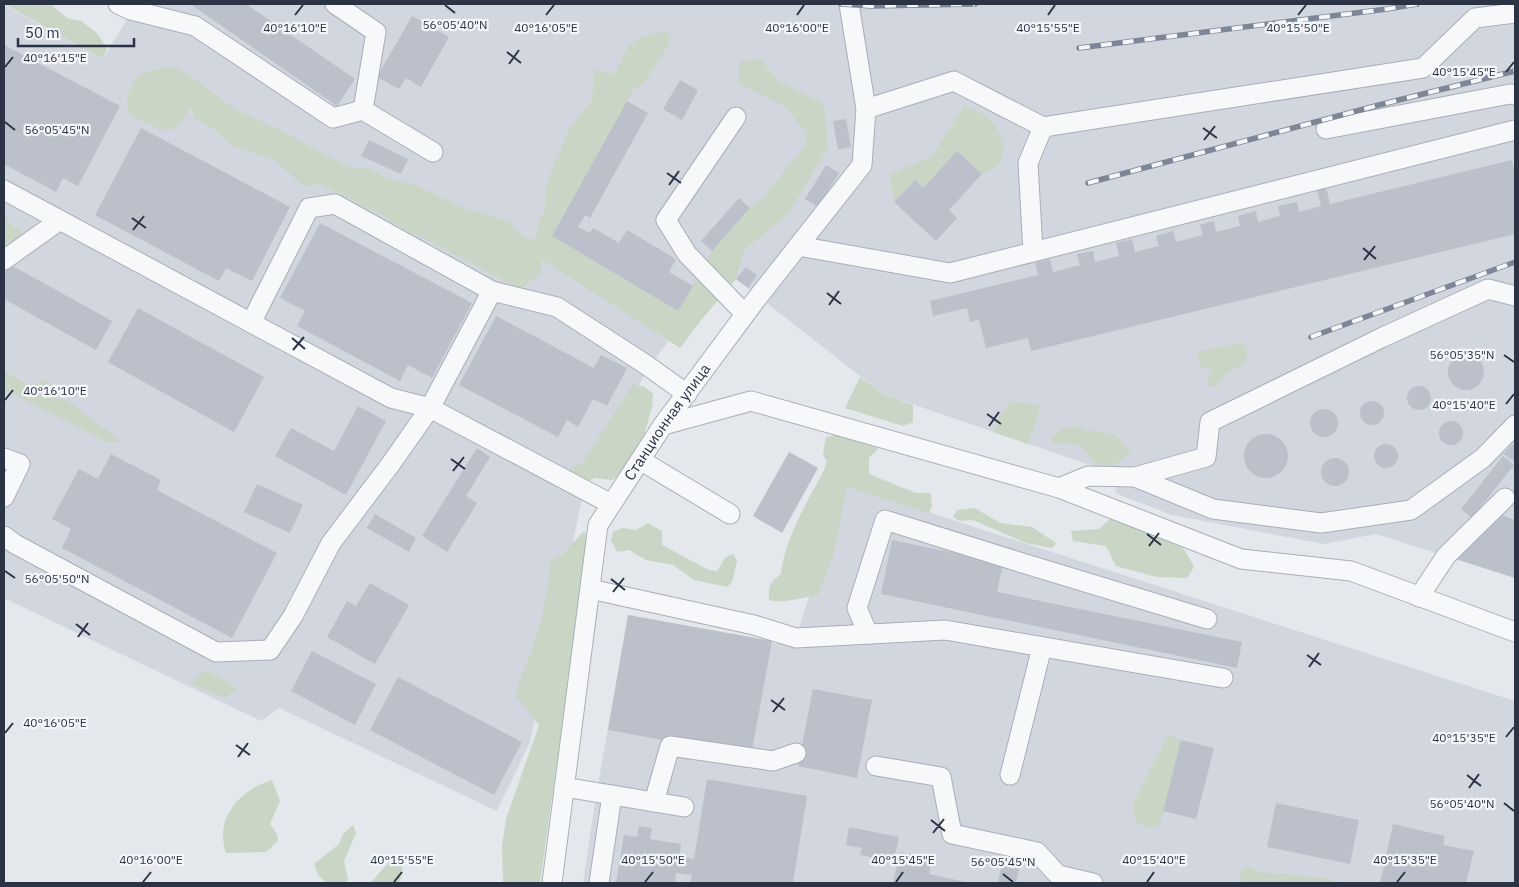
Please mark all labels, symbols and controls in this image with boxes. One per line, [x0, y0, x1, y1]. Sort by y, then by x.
scale bar [18, 15, 134, 47]
text: 56°05'40"N [422, 17, 488, 32]
text: 40°16'10"E [263, 20, 327, 35]
text: 40°16'05"E [514, 20, 578, 35]
text: 40°16'00"E [765, 20, 829, 35]
text: 40°15'55"E [1016, 20, 1080, 35]
text: 40°15'50"E [1266, 20, 1330, 35]
text: 50 m [25, 23, 60, 42]
text: 40°16'15"E [23, 50, 87, 65]
text: 40°15'45"E [1432, 64, 1496, 79]
text: 56°05'45"N [24, 122, 90, 137]
text: 56°05'35"N [1429, 347, 1495, 362]
street label: Станционная улица [620, 360, 714, 484]
text: 40°16'10"E [23, 383, 87, 398]
text: 40°15'40"E [1432, 397, 1496, 412]
text: 56°05'50"N [24, 571, 90, 586]
text: 40°16'05"E [23, 715, 87, 730]
text: 40°15'35"E [1432, 730, 1496, 745]
text: 56°05'40"N [1429, 796, 1495, 811]
text: 40°16'00"E [119, 852, 183, 867]
text: 40°15'55"E [370, 852, 434, 867]
text: 40°15'50"E [621, 852, 685, 867]
text: 40°15'45"E [871, 852, 935, 867]
text: 40°15'40"E [1122, 852, 1186, 867]
text: 40°15'35"E [1373, 852, 1437, 867]
text: 56°05'45"N [970, 854, 1036, 869]

